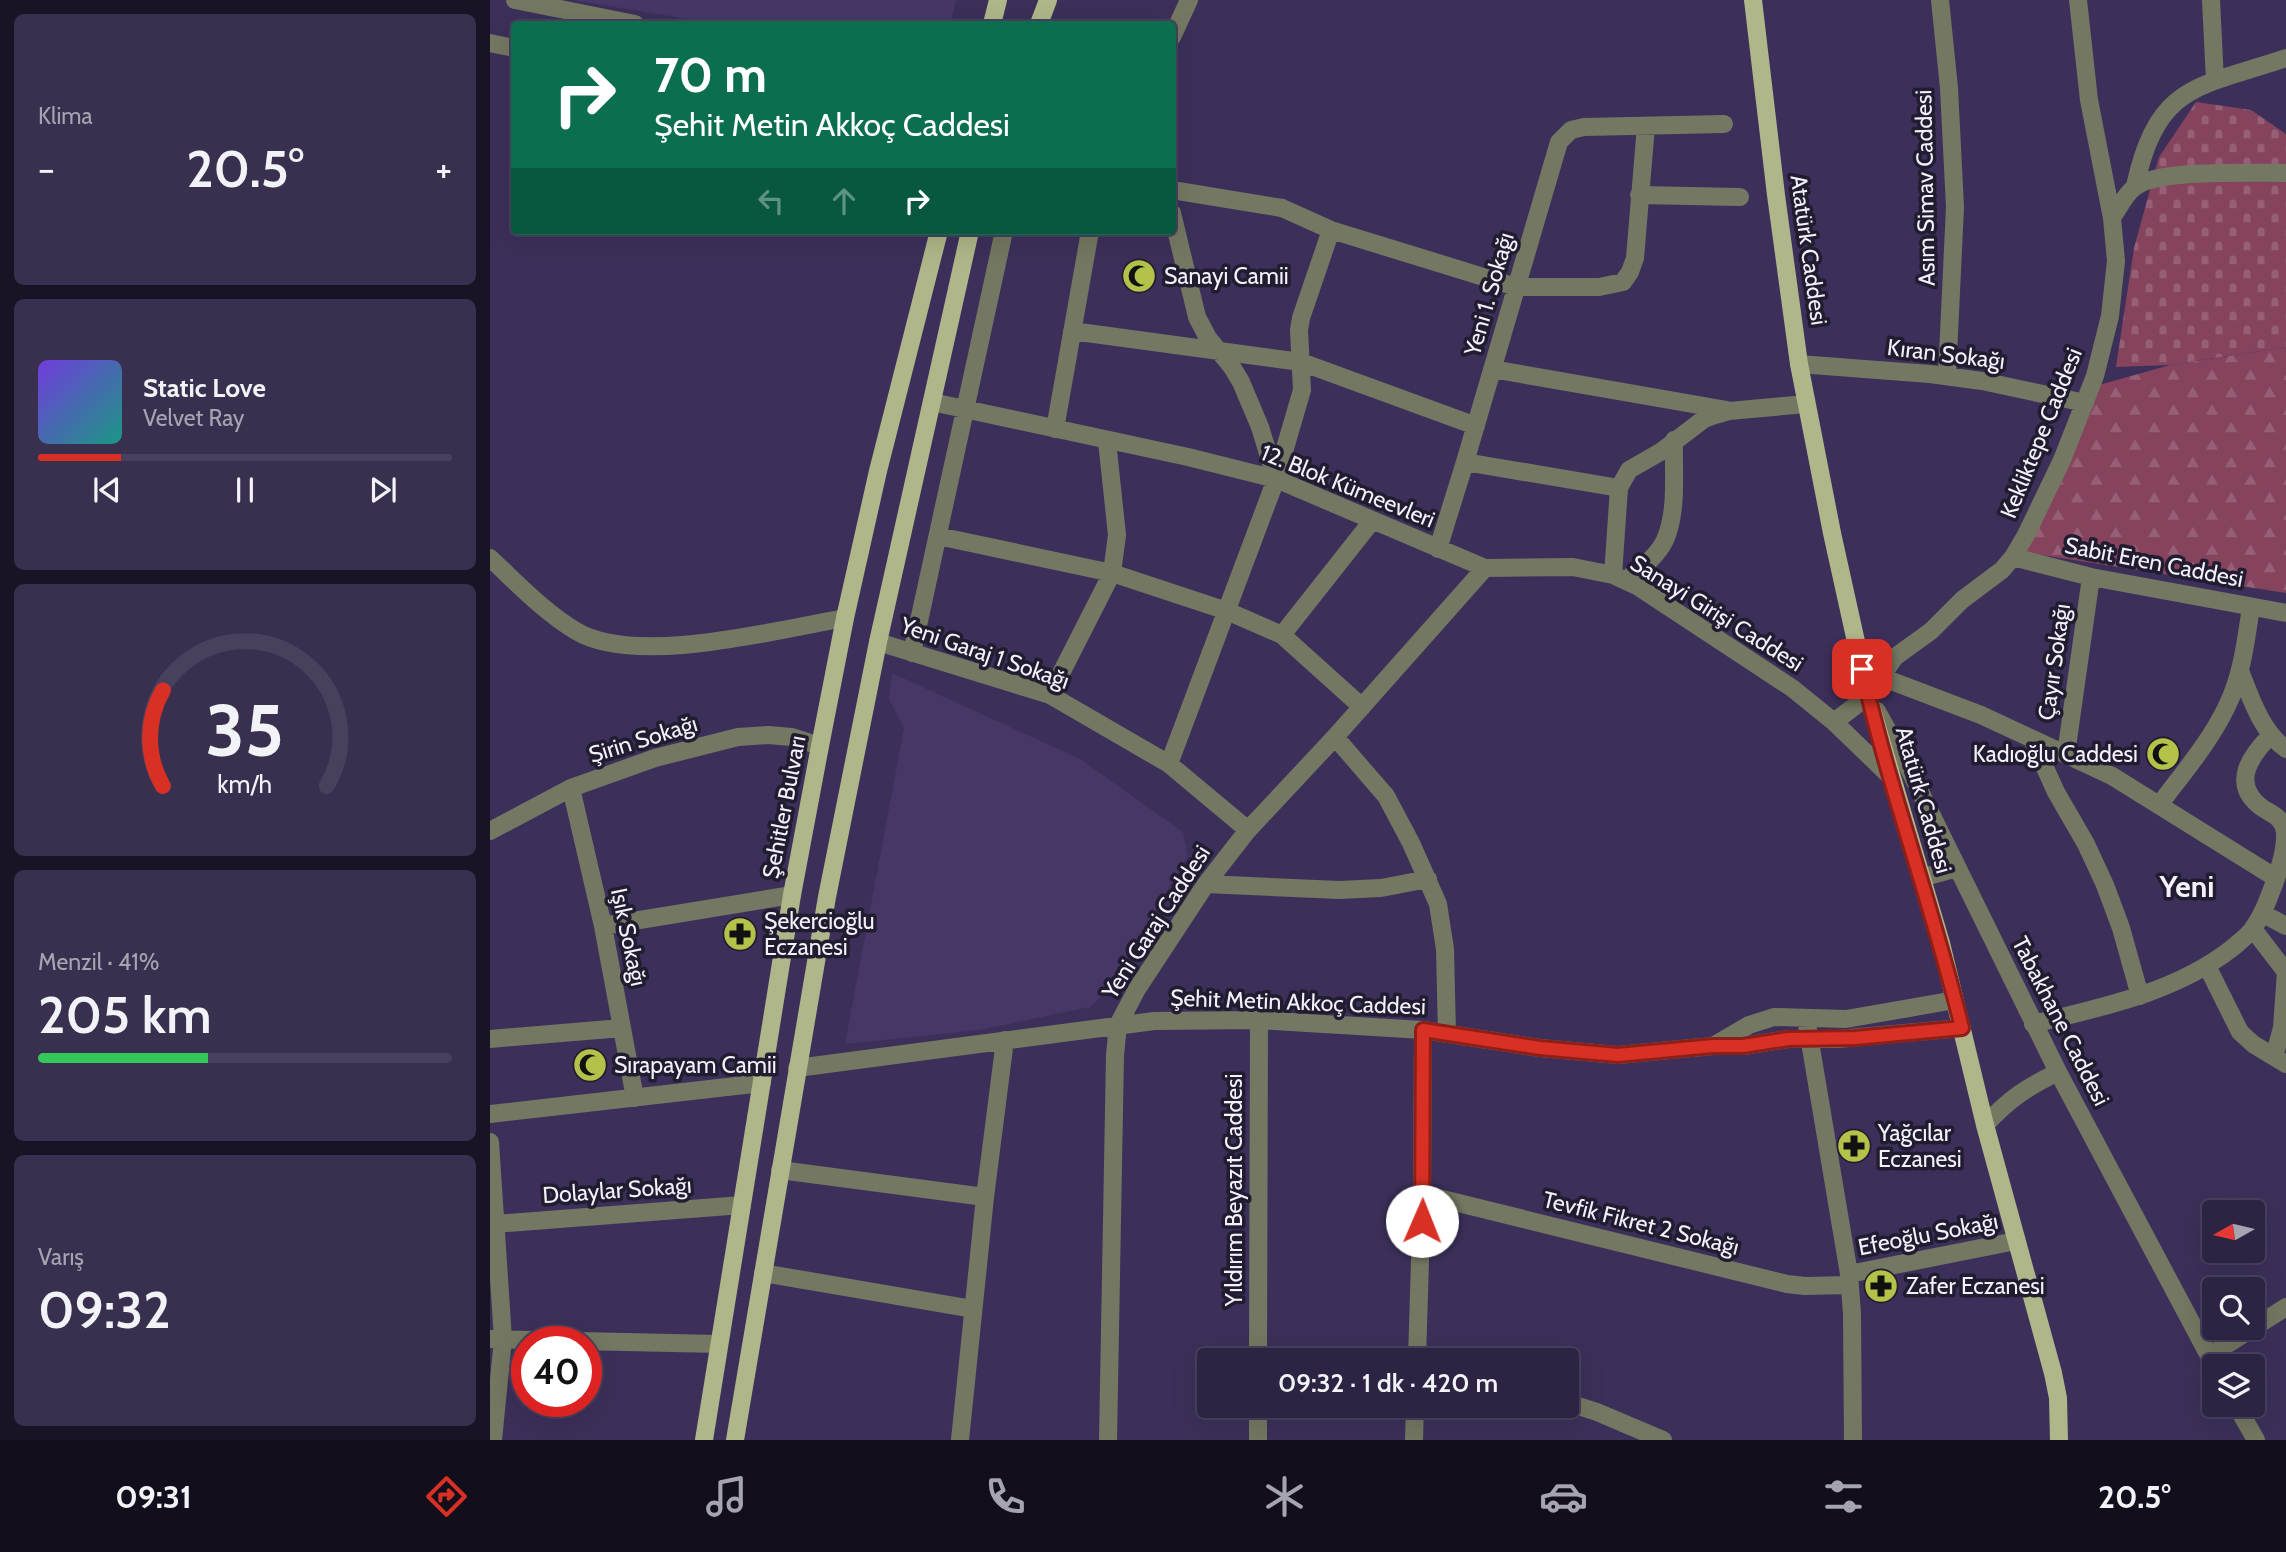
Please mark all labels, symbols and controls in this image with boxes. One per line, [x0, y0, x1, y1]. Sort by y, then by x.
text: 70 m [654, 45, 767, 104]
icon: right [539, 49, 630, 140]
street label: Asım Simav Caddesi [1909, 90, 1941, 286]
text: Klima [38, 102, 93, 130]
text: Şehit Metin Akkoç Caddesi [654, 105, 1010, 144]
text: 20.5° [186, 137, 304, 200]
text: − [38, 145, 55, 192]
text: + [435, 145, 452, 192]
street label: Atatürk Caddesi [1785, 173, 1833, 327]
icon: left [752, 182, 790, 220]
icon: ahead [825, 182, 863, 220]
icon: right [898, 182, 936, 220]
street label: Yeni 1. Sokağı [1458, 229, 1520, 360]
mosque icon: Sanayi Camii [1120, 257, 1158, 295]
place label: Sanayi Camii [1164, 262, 1289, 290]
street label: Kıran Sokağı [1886, 333, 2006, 375]
street label: Kekliktepe Caddesi [1994, 344, 2088, 522]
text: Static Love [143, 372, 266, 404]
text: Velvet Ray [143, 404, 244, 432]
street label: 12. Blok Kümeevleri [1257, 438, 1439, 534]
icon: previous [88, 471, 126, 509]
icon: pause [226, 471, 264, 509]
icon: next [364, 471, 402, 509]
street label: Sabit Eren Caddesi [2062, 531, 2246, 593]
street label: Sanayi Girişi Caddesi [1625, 549, 1809, 677]
street label: Çayır Sokağı [2032, 602, 2076, 722]
street label: Yeni Garaj 1 Sokağı [896, 611, 1073, 695]
pin [1832, 639, 1892, 699]
icon: arrive [1843, 650, 1881, 688]
text: 35 [206, 686, 284, 774]
street label: Şirin Sokağı [585, 709, 701, 769]
street label: Atatürk Caddesi [1890, 723, 1958, 877]
street label: Şehitler Bulvarı [756, 733, 812, 881]
mosque icon: Kadıoğlu Caddesi [2144, 735, 2182, 773]
place label: Kadıoğlu Caddesi [1973, 740, 2138, 768]
text: km/h [218, 769, 272, 799]
street label: Yeni Garaj Caddesi [1095, 840, 1216, 1005]
district label: Yeni [2159, 868, 2214, 905]
street label: Işık Sokağı [605, 885, 653, 989]
place label: Şekercioğlu Eczanesi [764, 907, 875, 961]
pharmacy icon: Şekercioğlu Eczanesi [721, 915, 759, 953]
street label: Tabakhane Caddesi [2006, 932, 2116, 1110]
text: Menzil · 41% [38, 948, 159, 976]
text: 205 km [38, 983, 212, 1046]
street label: Şehit Metin Akkoç Caddesi [1170, 984, 1426, 1020]
mosque icon: Sırapayam Camii [571, 1046, 609, 1084]
place label: Sırapayam Camii [614, 1051, 777, 1079]
street label: Yıldırım Beyazıt Caddesi [1220, 1074, 1248, 1307]
place label: Yağcılar Eczanesi [1877, 1119, 1962, 1173]
pharmacy icon: Yağcılar Eczanesi [1835, 1127, 1873, 1165]
street label: Dolaylar Sokağı [541, 1171, 693, 1209]
position arrow [1385, 1184, 1459, 1258]
street label: Tevfik Fikret 2 Sokağı [1540, 1185, 1742, 1261]
north arrow [2202, 1200, 2264, 1264]
map controls [2202, 1200, 2265, 1417]
street label: Efeoğlu Sokağı [1856, 1207, 2000, 1261]
text: Varış [38, 1243, 84, 1271]
pharmacy icon: Zafer Eczanesi [1862, 1267, 1900, 1305]
place label: Zafer Eczanesi [1906, 1272, 2045, 1300]
button: search [2202, 1277, 2265, 1340]
text: 09:32 [38, 1278, 171, 1341]
speed limit sign: 40 [511, 1326, 602, 1417]
button: layers [2202, 1354, 2265, 1417]
text: 09:32 · 1 dk · 420 m [1278, 1367, 1498, 1399]
icon: directions [422, 1472, 471, 1521]
icon: music [702, 1472, 751, 1521]
icon: phone [981, 1472, 1030, 1521]
icon: climate [1260, 1472, 1309, 1521]
icon: car [1539, 1472, 1588, 1521]
icon: filters [1819, 1472, 1868, 1521]
text: 09:31 [115, 1477, 192, 1516]
text: 20.5° [2098, 1477, 2171, 1516]

